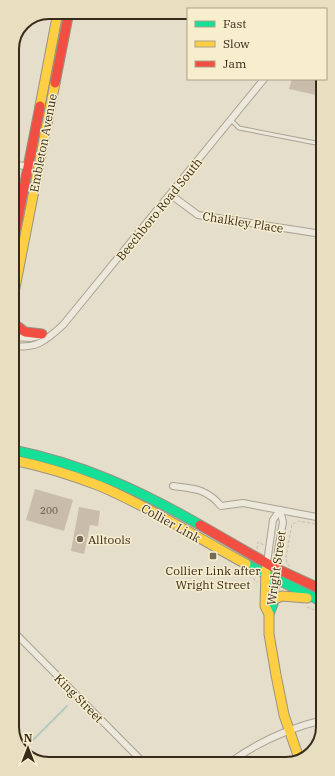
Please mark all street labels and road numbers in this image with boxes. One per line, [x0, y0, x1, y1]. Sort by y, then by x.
street label: Embleton Avenue [26, 92, 60, 194]
street label: Beechboro Road South [113, 154, 205, 263]
street label: Chalkley Place [201, 208, 285, 236]
street label: Collier Link [139, 501, 203, 545]
street label: Wright Street [263, 530, 289, 606]
street label: King Street [51, 670, 107, 726]

